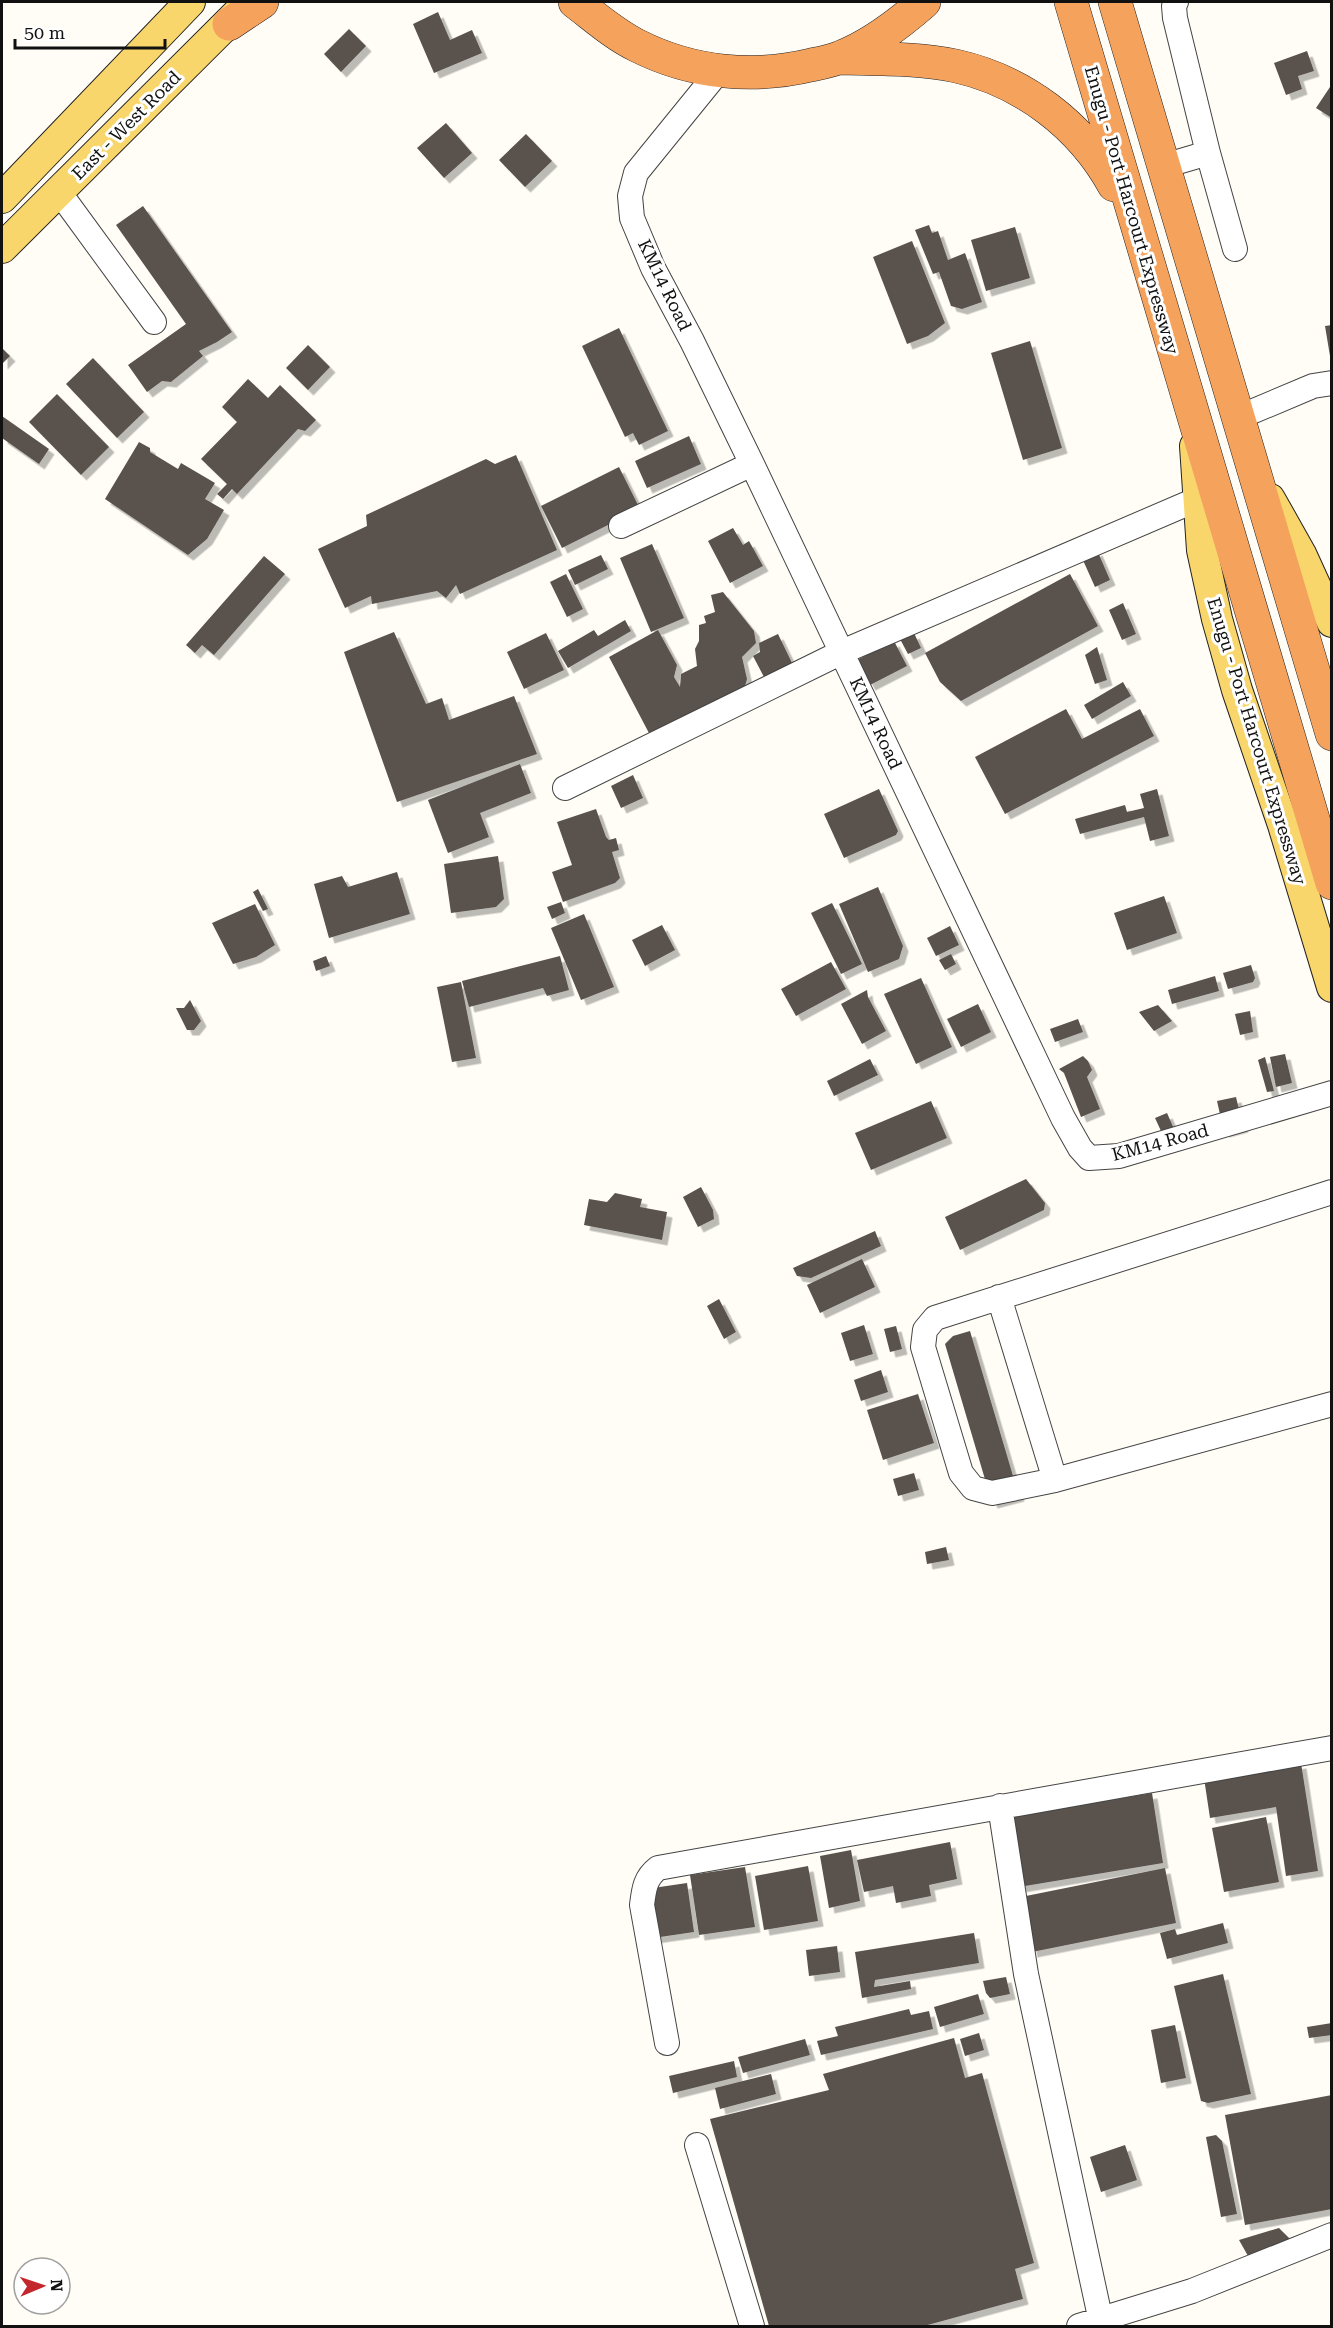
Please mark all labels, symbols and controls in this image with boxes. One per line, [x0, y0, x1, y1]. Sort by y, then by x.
scale bar [15, 12, 165, 50]
text: 50 m [24, 22, 65, 43]
street label: Enugu - Port Harcourt Expressway [1081, 63, 1183, 357]
street label: East - West Road [67, 66, 185, 184]
street label: KM14 Road [634, 236, 696, 335]
street label: Enugu - Port Harcourt Expressway [1203, 595, 1311, 887]
street label: KM14 Road [846, 674, 907, 773]
street label: KM14 Road [1109, 1119, 1211, 1165]
north arrow [12, 2256, 72, 2316]
text: N [47, 2279, 66, 2292]

